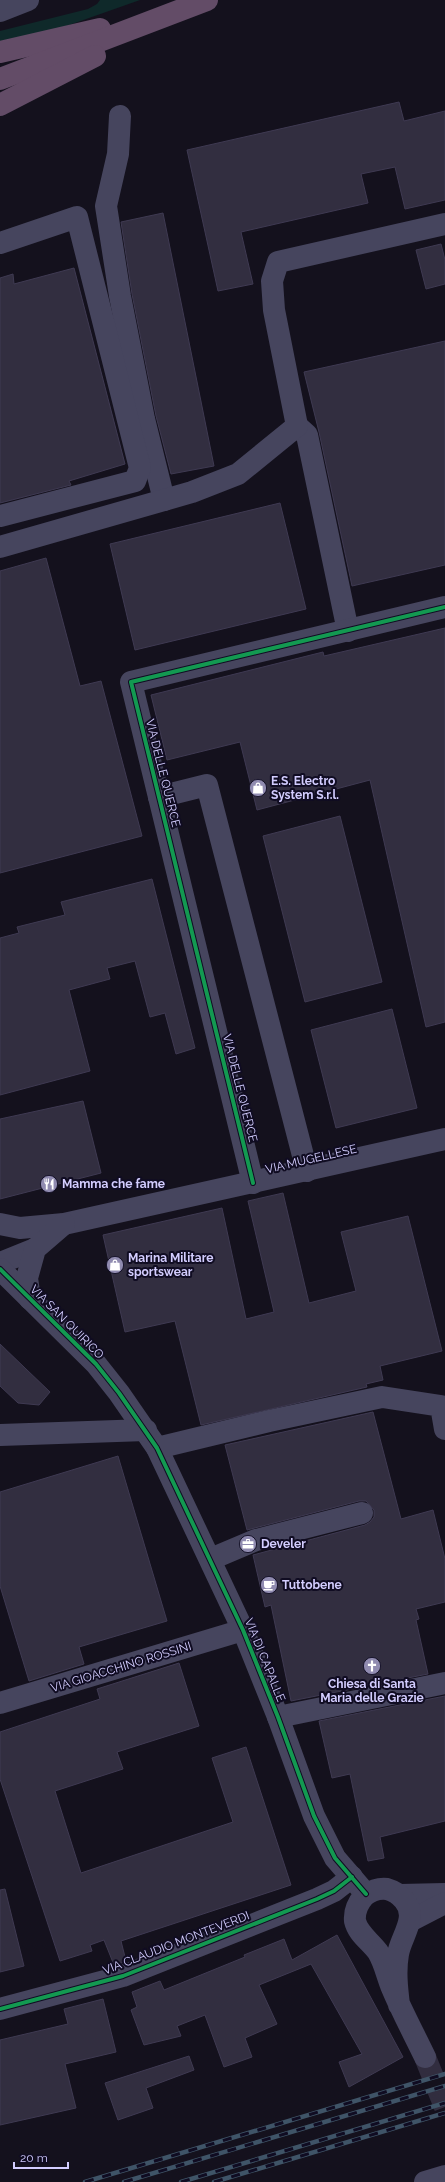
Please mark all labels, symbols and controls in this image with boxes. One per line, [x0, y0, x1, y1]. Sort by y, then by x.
street label: VIA DELLE QUERCE [143, 718, 183, 828]
place label: E.S. Electro System S.r.l. [271, 774, 339, 802]
shop icon: E.S. Electro System S.r.l. [248, 778, 268, 798]
street label: VIA DELLE QUERCE [220, 1033, 260, 1143]
street label: VIA MUGELLESE [264, 1142, 358, 1176]
restaurant icon: Mamma che fame [39, 1174, 59, 1194]
place label: Mamma che fame [62, 1177, 165, 1191]
place label: Marina Militare sportswear [128, 1251, 213, 1279]
shop icon: Marina Militare sportswear [105, 1255, 125, 1275]
street label: VIA SAN QUIRICO [27, 1282, 107, 1362]
office icon: Develer [238, 1534, 258, 1554]
place label: Develer [261, 1537, 306, 1551]
cafe icon: Tuttobene [259, 1575, 279, 1595]
place label: Tuttobene [282, 1578, 342, 1592]
street label: VIA DI CAPALLE [242, 1616, 288, 1704]
street label: VIA GIOACCHINO ROSSINI [49, 1639, 193, 1695]
church icon: Chiesa di Santa Maria delle Grazie [362, 1656, 382, 1676]
place label: Chiesa di Santa Maria delle Grazie [320, 1677, 424, 1705]
street label: VIA CLAUDIO MONTEVERDI [101, 1909, 251, 1977]
scale bar [14, 2144, 68, 2170]
text: 20 m [20, 2151, 48, 2165]

